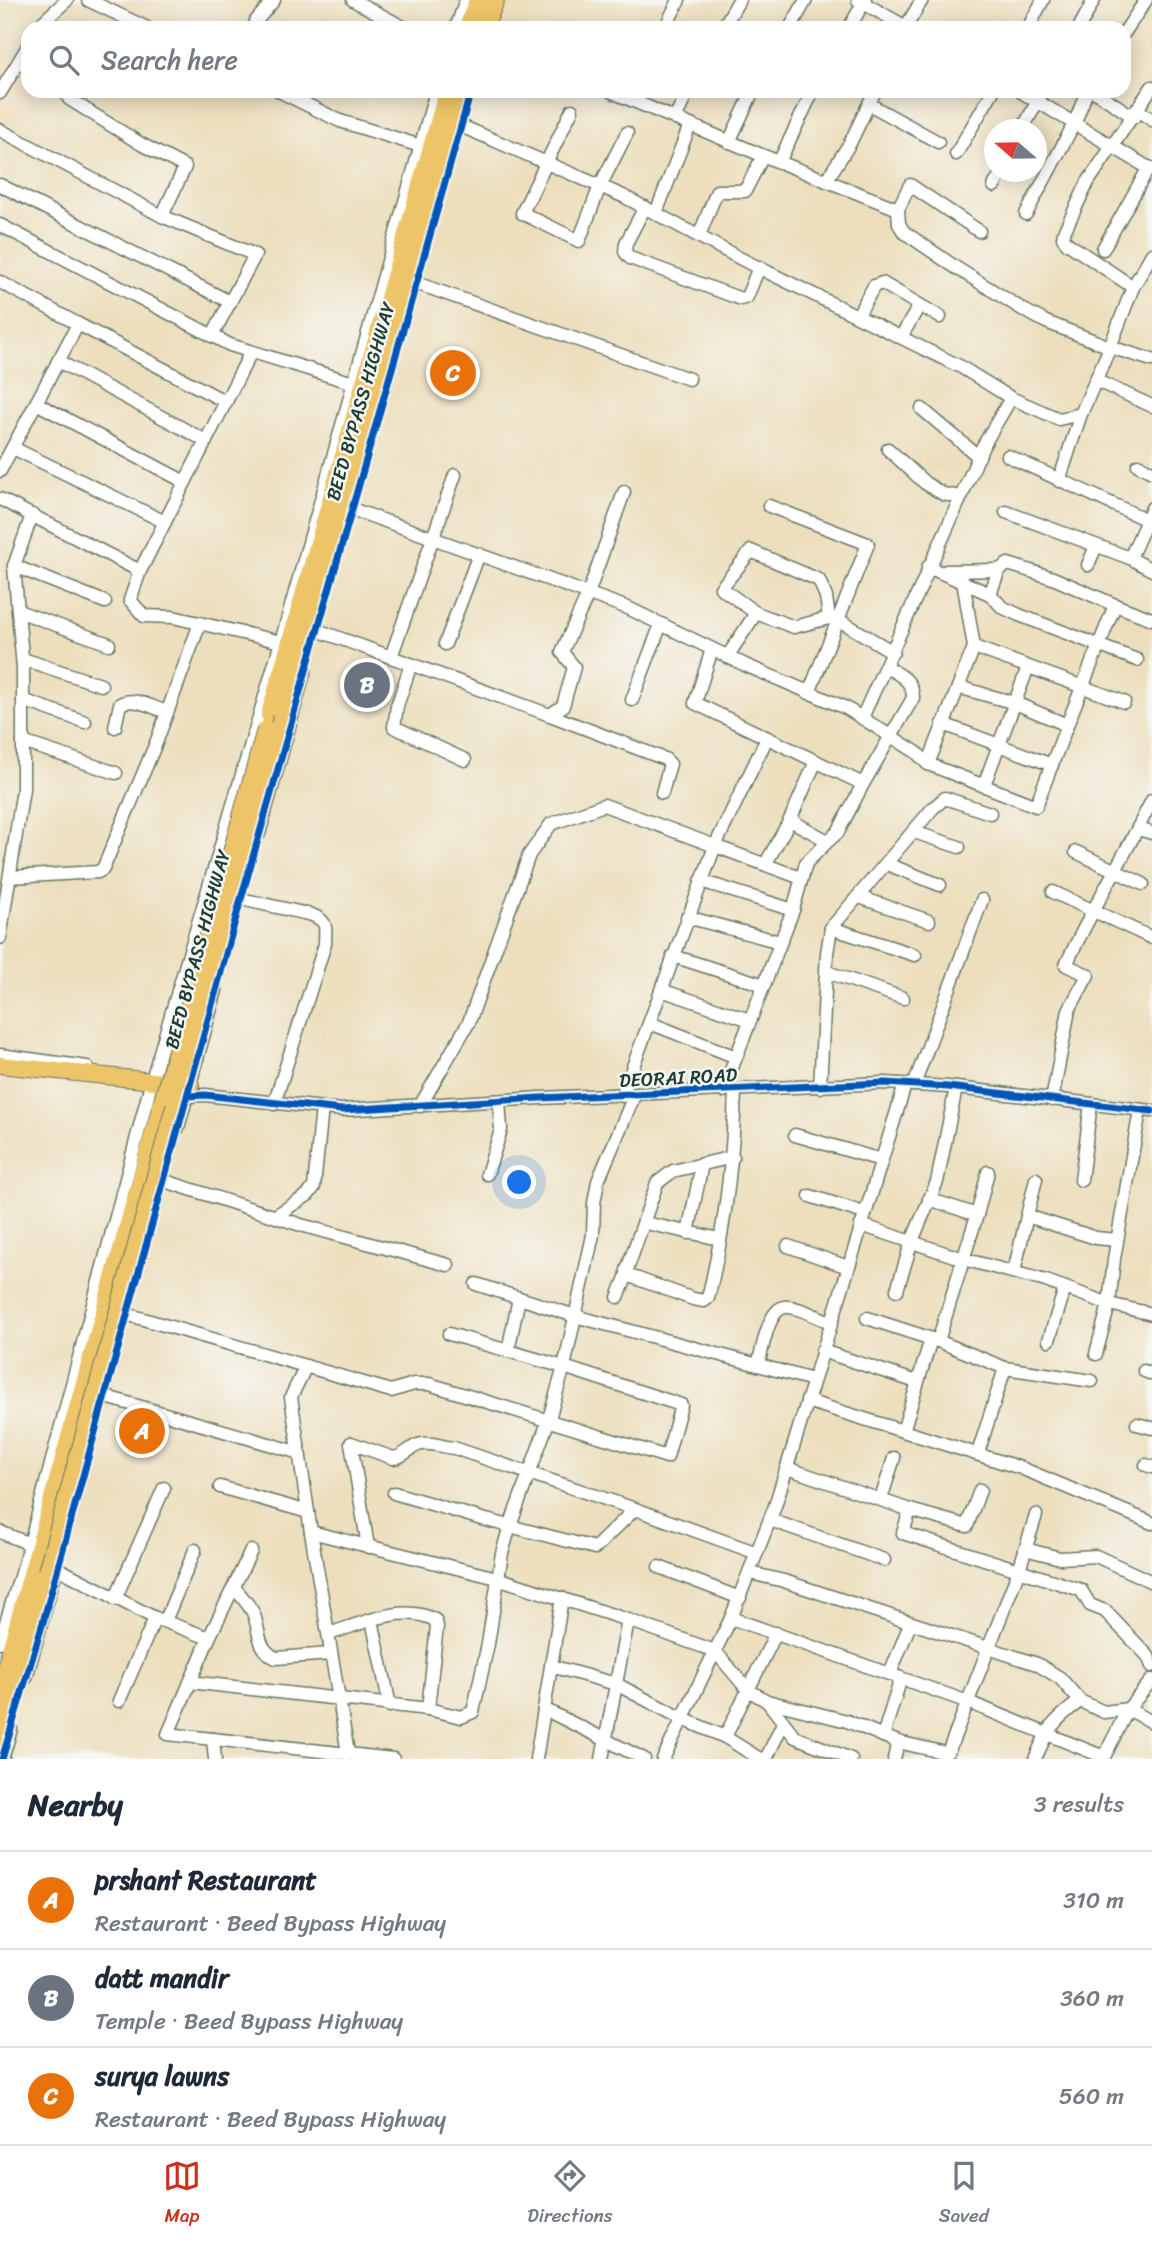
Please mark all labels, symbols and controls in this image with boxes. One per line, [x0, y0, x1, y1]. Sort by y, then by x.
search box [21, 21, 1131, 98]
text: Search here [101, 37, 238, 83]
icon: search [45, 41, 83, 79]
north arrow [984, 119, 1047, 182]
street label: BEED BYPASS HIGHWAY [316, 297, 405, 505]
pin: C [430, 347, 476, 399]
pin: B [344, 659, 390, 711]
street label: BEED BYPASS HIGHWAY [155, 845, 240, 1053]
street label: DEORAI ROAD [618, 1058, 738, 1097]
your location [502, 1165, 536, 1199]
pin: A [119, 1405, 165, 1457]
text: Nearby [28, 1778, 123, 1832]
text: 3 results [1034, 1784, 1124, 1825]
text: prshant Restaurant [95, 1857, 317, 1903]
text: A [43, 1880, 59, 1921]
text: 310 m [1063, 1880, 1124, 1921]
text: Restaurant · Beed Bypass Highway [95, 1903, 446, 1944]
text: datt mandir [95, 1955, 229, 2001]
text: B [44, 1978, 58, 2019]
text: 360 m [1060, 1978, 1124, 2019]
text: Temple · Beed Bypass Highway [95, 2001, 403, 2042]
text: surya lawns [95, 2053, 229, 2099]
text: C [44, 2076, 58, 2117]
text: 560 m [1059, 2076, 1124, 2117]
text: Restaurant · Beed Bypass Highway [95, 2099, 446, 2140]
tab: Map [163, 2157, 201, 2232]
tab: Directions [527, 2157, 613, 2232]
tab: Saved [939, 2157, 989, 2232]

